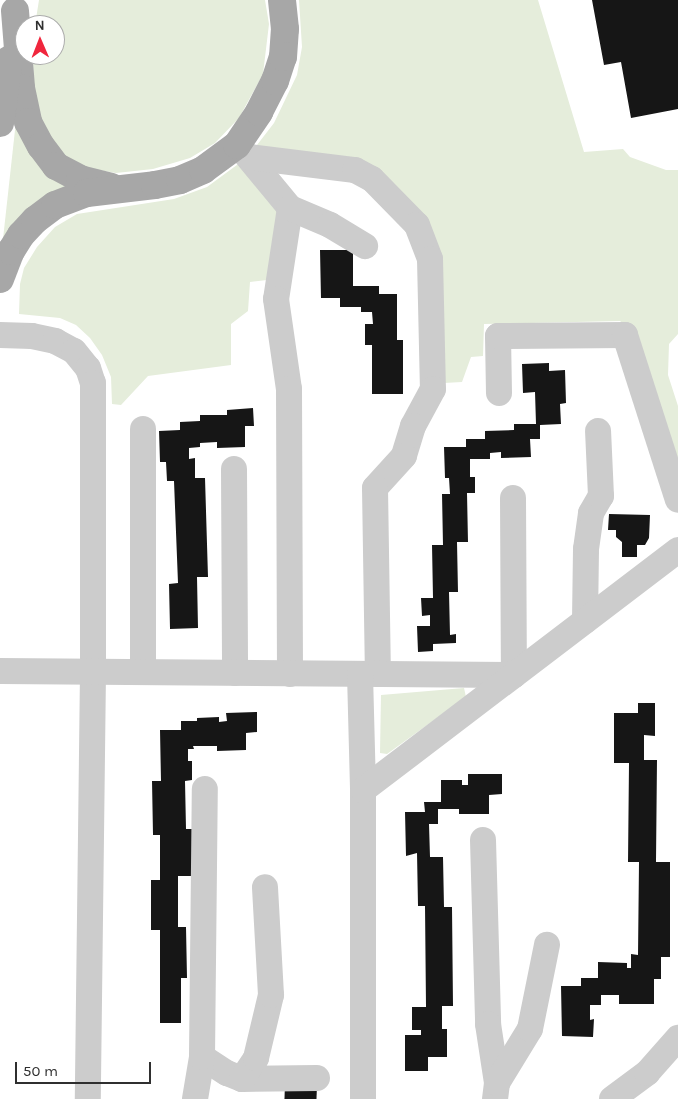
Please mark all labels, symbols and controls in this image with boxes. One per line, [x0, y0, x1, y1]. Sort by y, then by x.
north arrow [15, 15, 65, 65]
text: N [35, 17, 45, 34]
scale bar [18, 1052, 154, 1084]
text: 50 m [23, 1062, 58, 1080]

